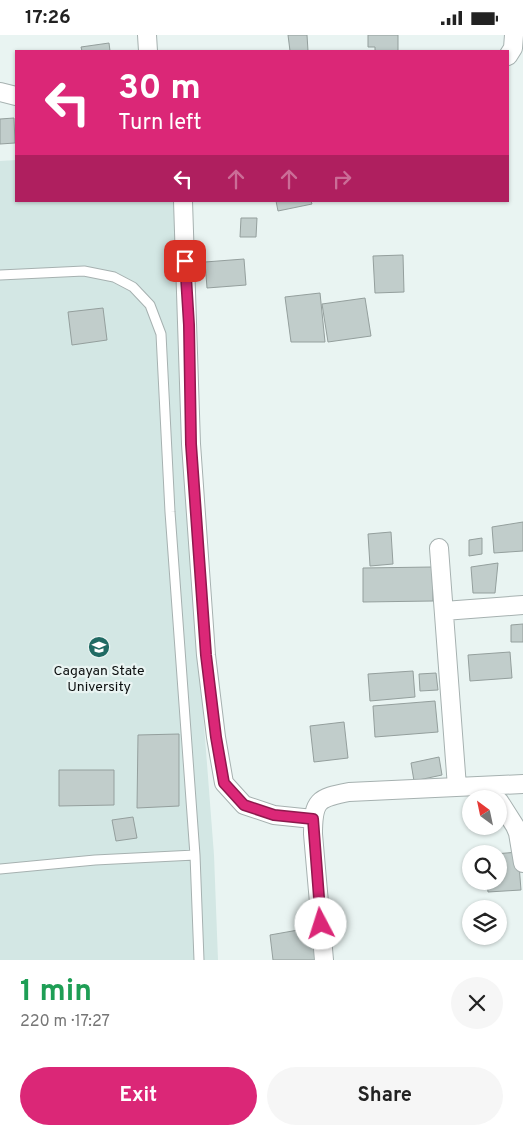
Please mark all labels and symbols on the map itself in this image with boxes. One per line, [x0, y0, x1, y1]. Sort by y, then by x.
pin [164, 240, 206, 282]
school or university icon: Cagayan State University [87, 635, 111, 659]
place label: Cagayan State University [53, 663, 145, 696]
north arrow [462, 790, 508, 835]
position arrow [294, 897, 346, 949]

